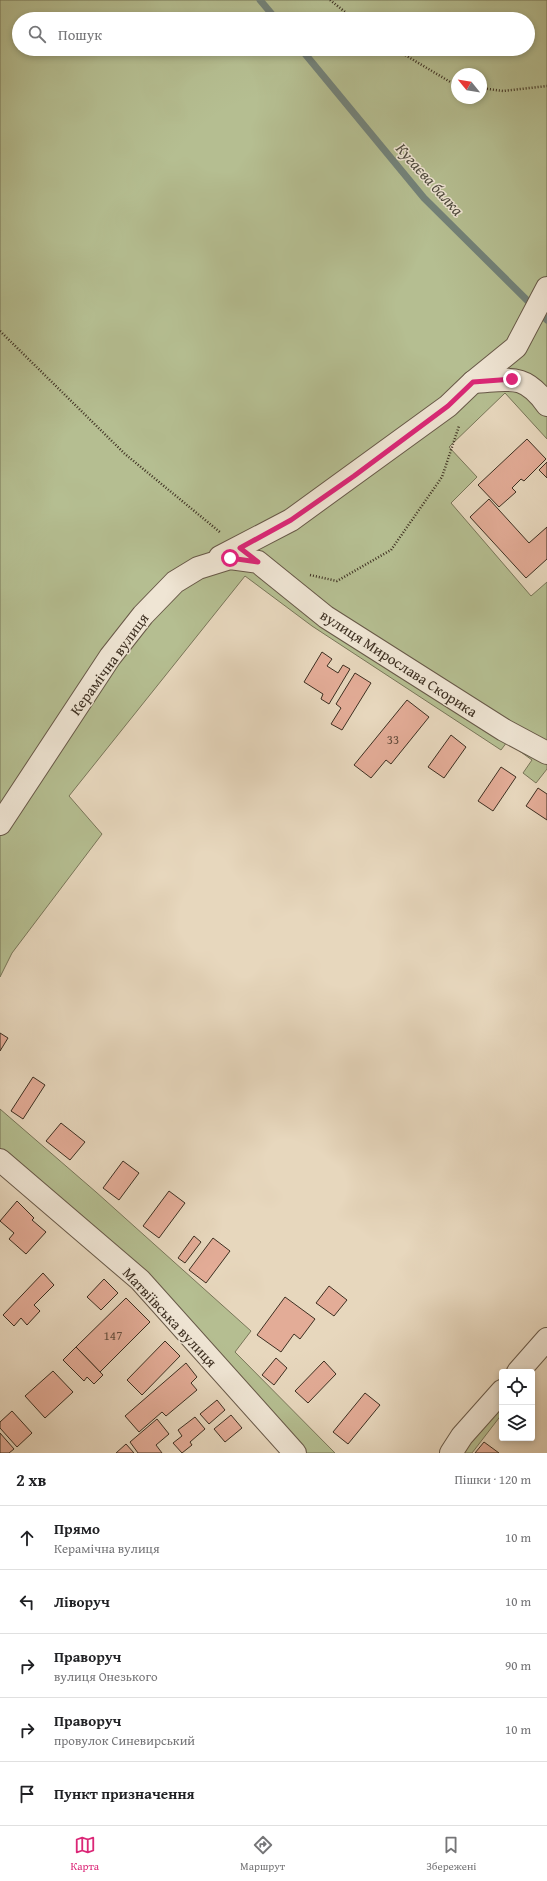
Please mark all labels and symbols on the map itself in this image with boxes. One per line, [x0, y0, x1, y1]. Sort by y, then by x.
north arrow [451, 68, 487, 104]
water label: Кугаєва балка [391, 137, 470, 221]
route end [503, 370, 521, 388]
route start [221, 549, 239, 567]
street label: вулиця Мирослава Скорика [316, 604, 482, 722]
street label: Керамічна вулиця [65, 608, 154, 719]
house number: 33 [387, 730, 399, 749]
street label: Матвіївська вулиця [118, 1262, 222, 1372]
house number: 147 [104, 1326, 122, 1345]

